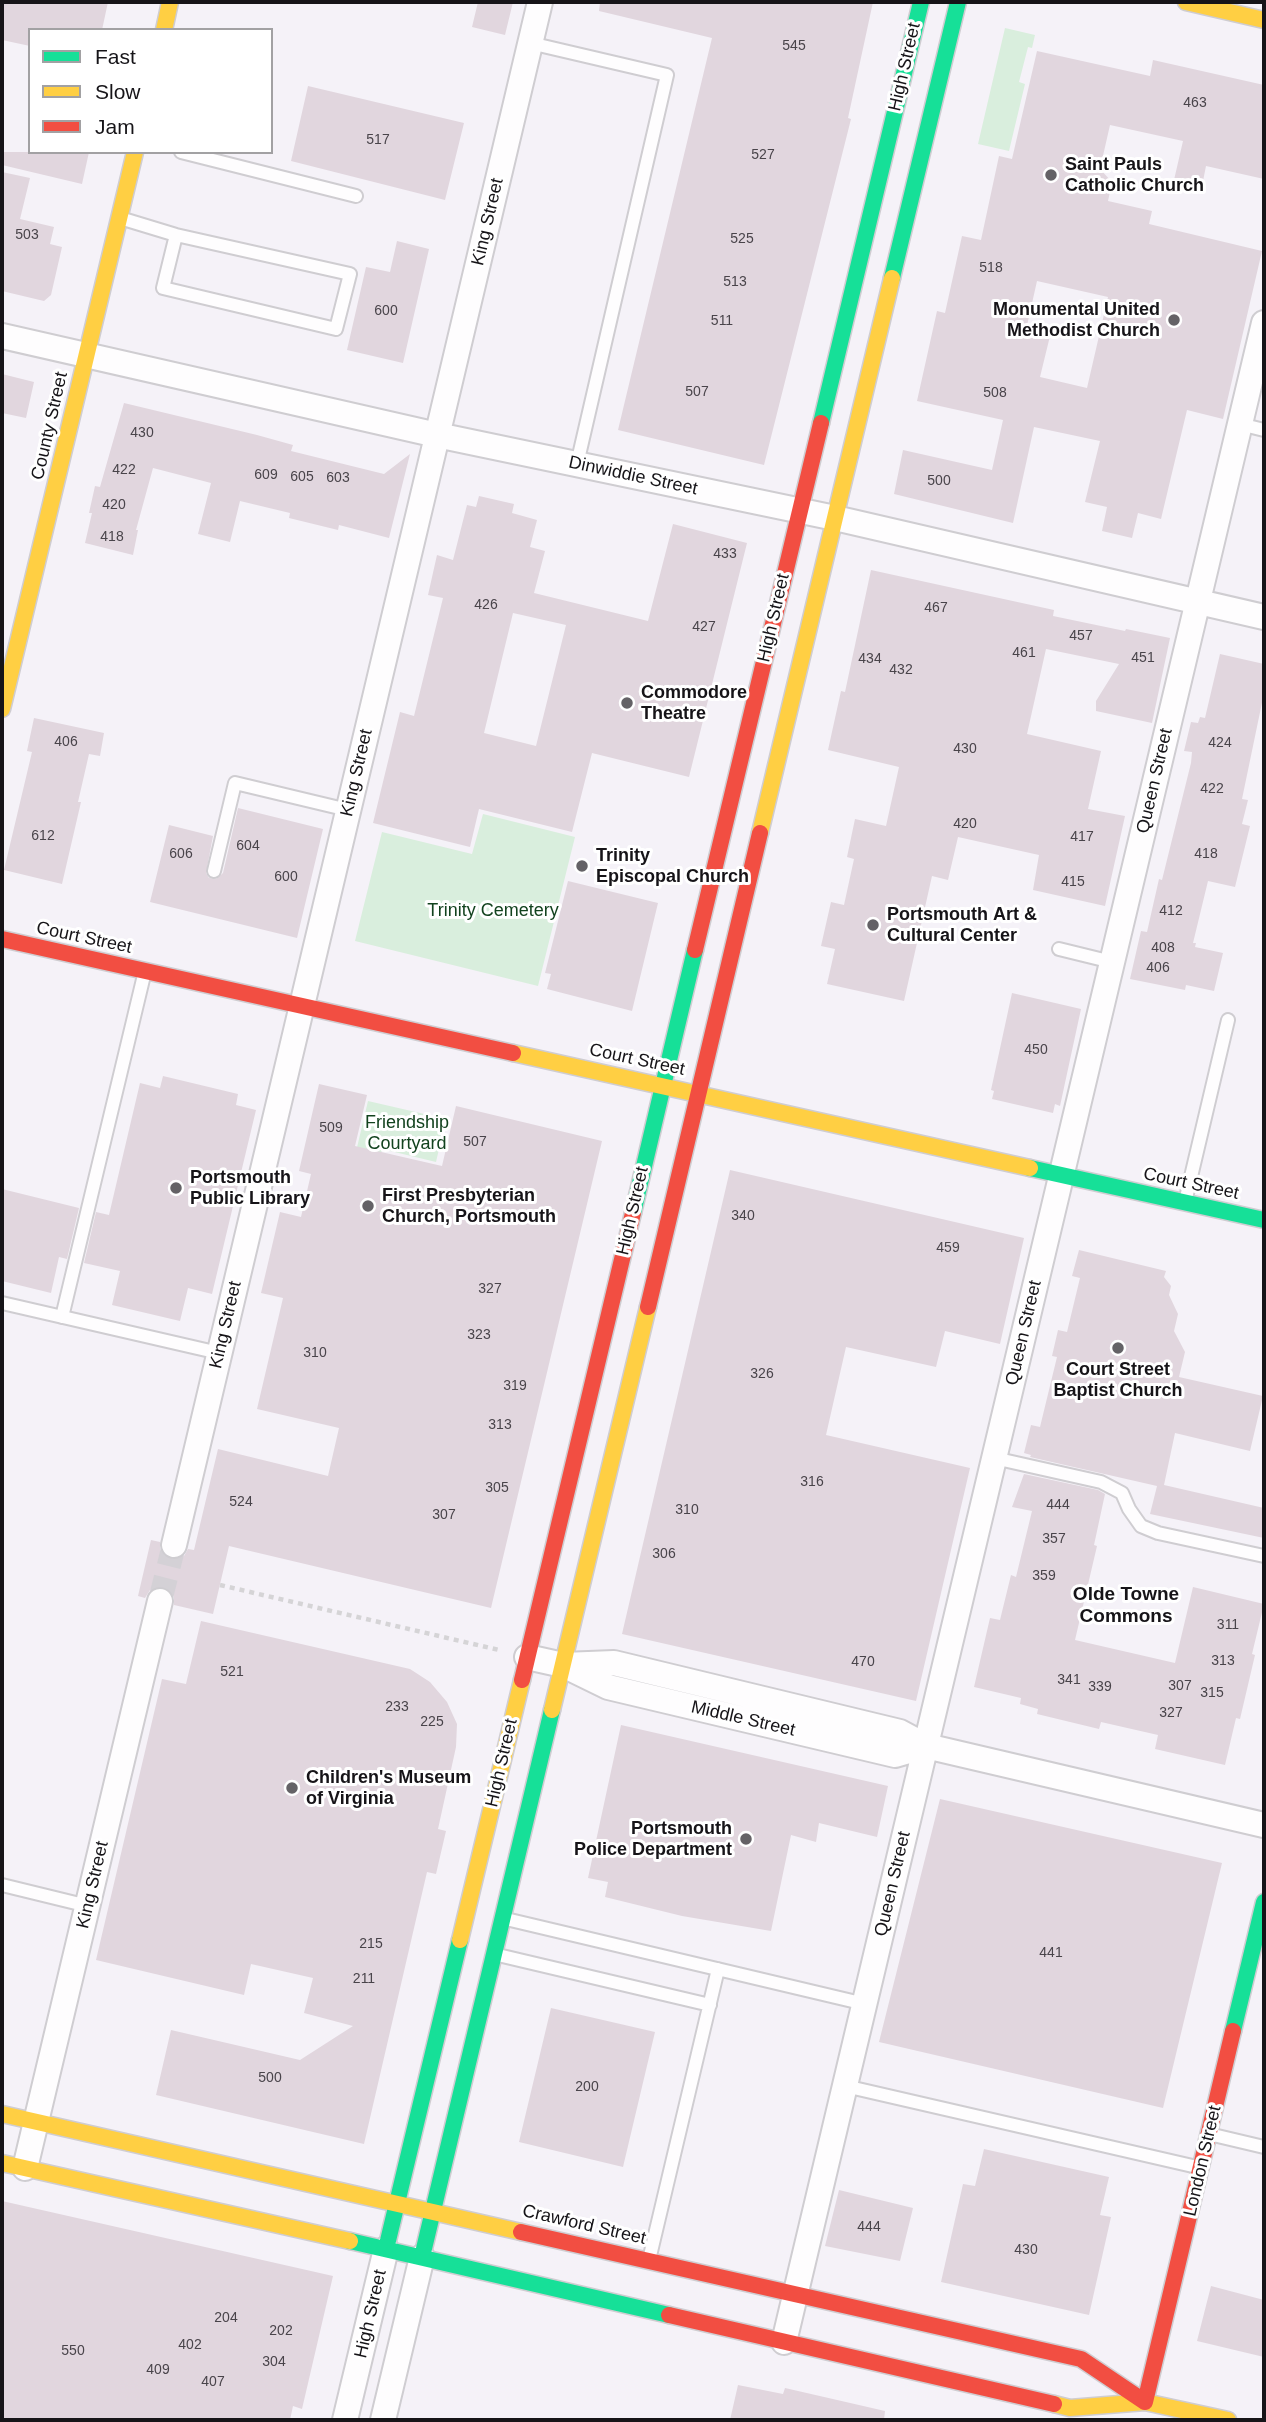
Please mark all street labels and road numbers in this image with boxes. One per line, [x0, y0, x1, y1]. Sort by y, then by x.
street label: High Street [884, 21, 926, 113]
street label: King Street [467, 176, 509, 268]
street label: County Street [27, 370, 73, 482]
street label: Dinwiddie Street [567, 452, 699, 500]
street label: High Street [753, 572, 795, 664]
street label: Queen Street [1132, 726, 1178, 836]
street label: King Street [336, 727, 378, 819]
street label: Court Street [34, 917, 134, 959]
street label: Court Street [587, 1039, 687, 1081]
street label: Court Street [1141, 1163, 1241, 1205]
street label: High Street [612, 1165, 654, 1257]
street label: Queen Street [1001, 1278, 1047, 1388]
street label: King Street [205, 1279, 247, 1371]
street label: Middle Street [689, 1697, 797, 1741]
street label: High Street [481, 1717, 523, 1809]
street label: Queen Street [870, 1829, 916, 1939]
street label: King Street [72, 1839, 114, 1931]
street label: London Street [1180, 2103, 1226, 2219]
street label: Crawford Street [520, 2200, 648, 2250]
street label: High Street [350, 2268, 392, 2360]

